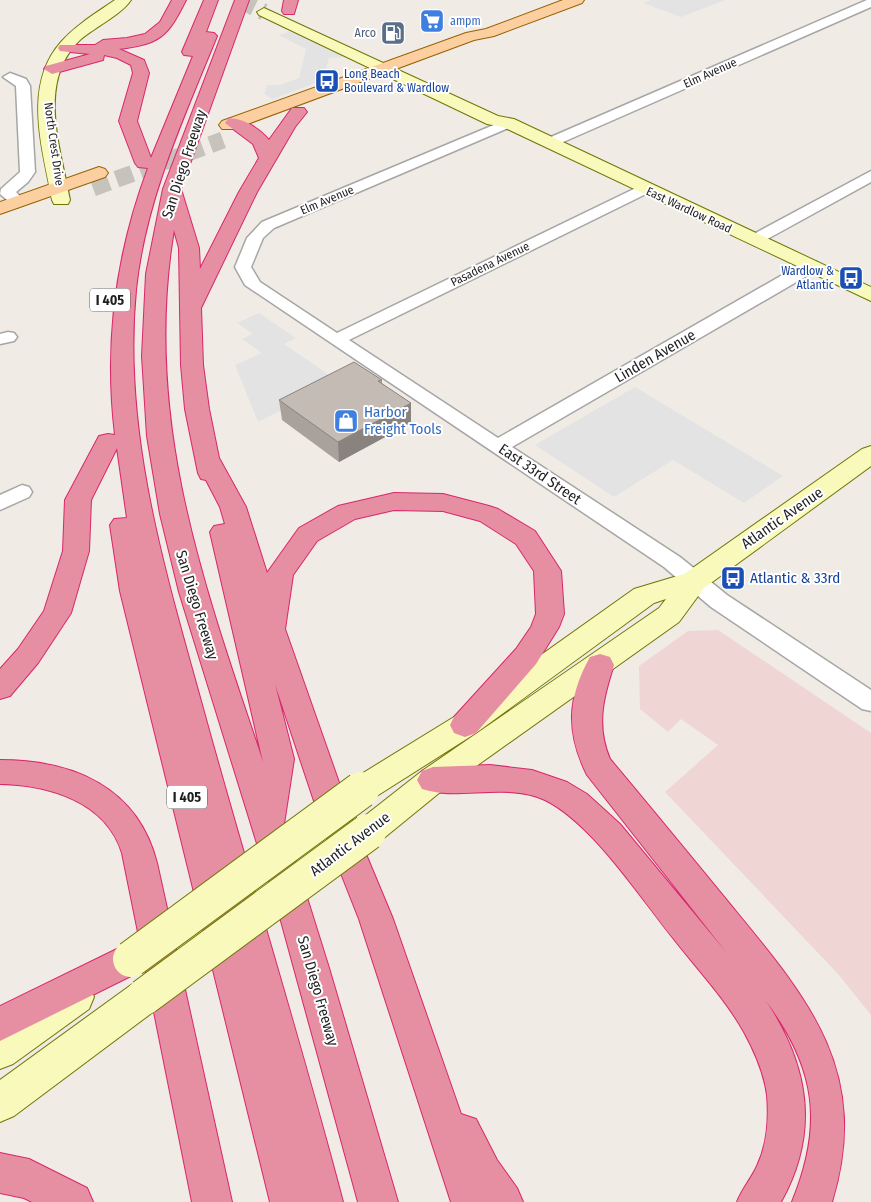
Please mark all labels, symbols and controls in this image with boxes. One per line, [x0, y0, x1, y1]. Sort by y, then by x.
supermarket icon: ampm [419, 8, 445, 34]
place label: ampm [450, 14, 481, 28]
fuel station icon: Arco [380, 20, 406, 46]
place label: Arco [355, 26, 376, 40]
street label: Elm Avenue [681, 55, 739, 91]
place label: Long Beach Boulevard & Wardlow [344, 67, 449, 95]
bus stop icon: Long Beach Boulevard & Wardlow [314, 68, 340, 94]
street label: North Crest Drive [41, 102, 67, 187]
street label: San Diego Freeway [158, 107, 210, 221]
street label: Elm Avenue [298, 182, 356, 218]
street label: East Wardlow Road [644, 184, 734, 236]
street label: Pasadena Avenue [448, 239, 532, 289]
place label: Wardlow & Atlantic [781, 264, 834, 292]
bus stop icon: Wardlow & Atlantic [838, 265, 864, 291]
road number: I 405 [90, 288, 130, 312]
street label: Linden Avenue [611, 326, 699, 386]
place label: Harbor Freight Tools [364, 403, 442, 438]
shop icon: Harbor Freight Tools [333, 408, 359, 434]
street label: East 33rd Street [495, 440, 585, 508]
street label: Atlantic Avenue [738, 483, 826, 553]
street label: San Diego Freeway [172, 548, 222, 662]
bus stop icon: Atlantic & 33rd [720, 565, 746, 591]
place label: Atlantic & 33rd [750, 569, 840, 587]
road number: I 405 [167, 786, 207, 809]
street label: Atlantic Avenue [306, 808, 394, 880]
street label: San Diego Freeway [294, 934, 342, 1048]

